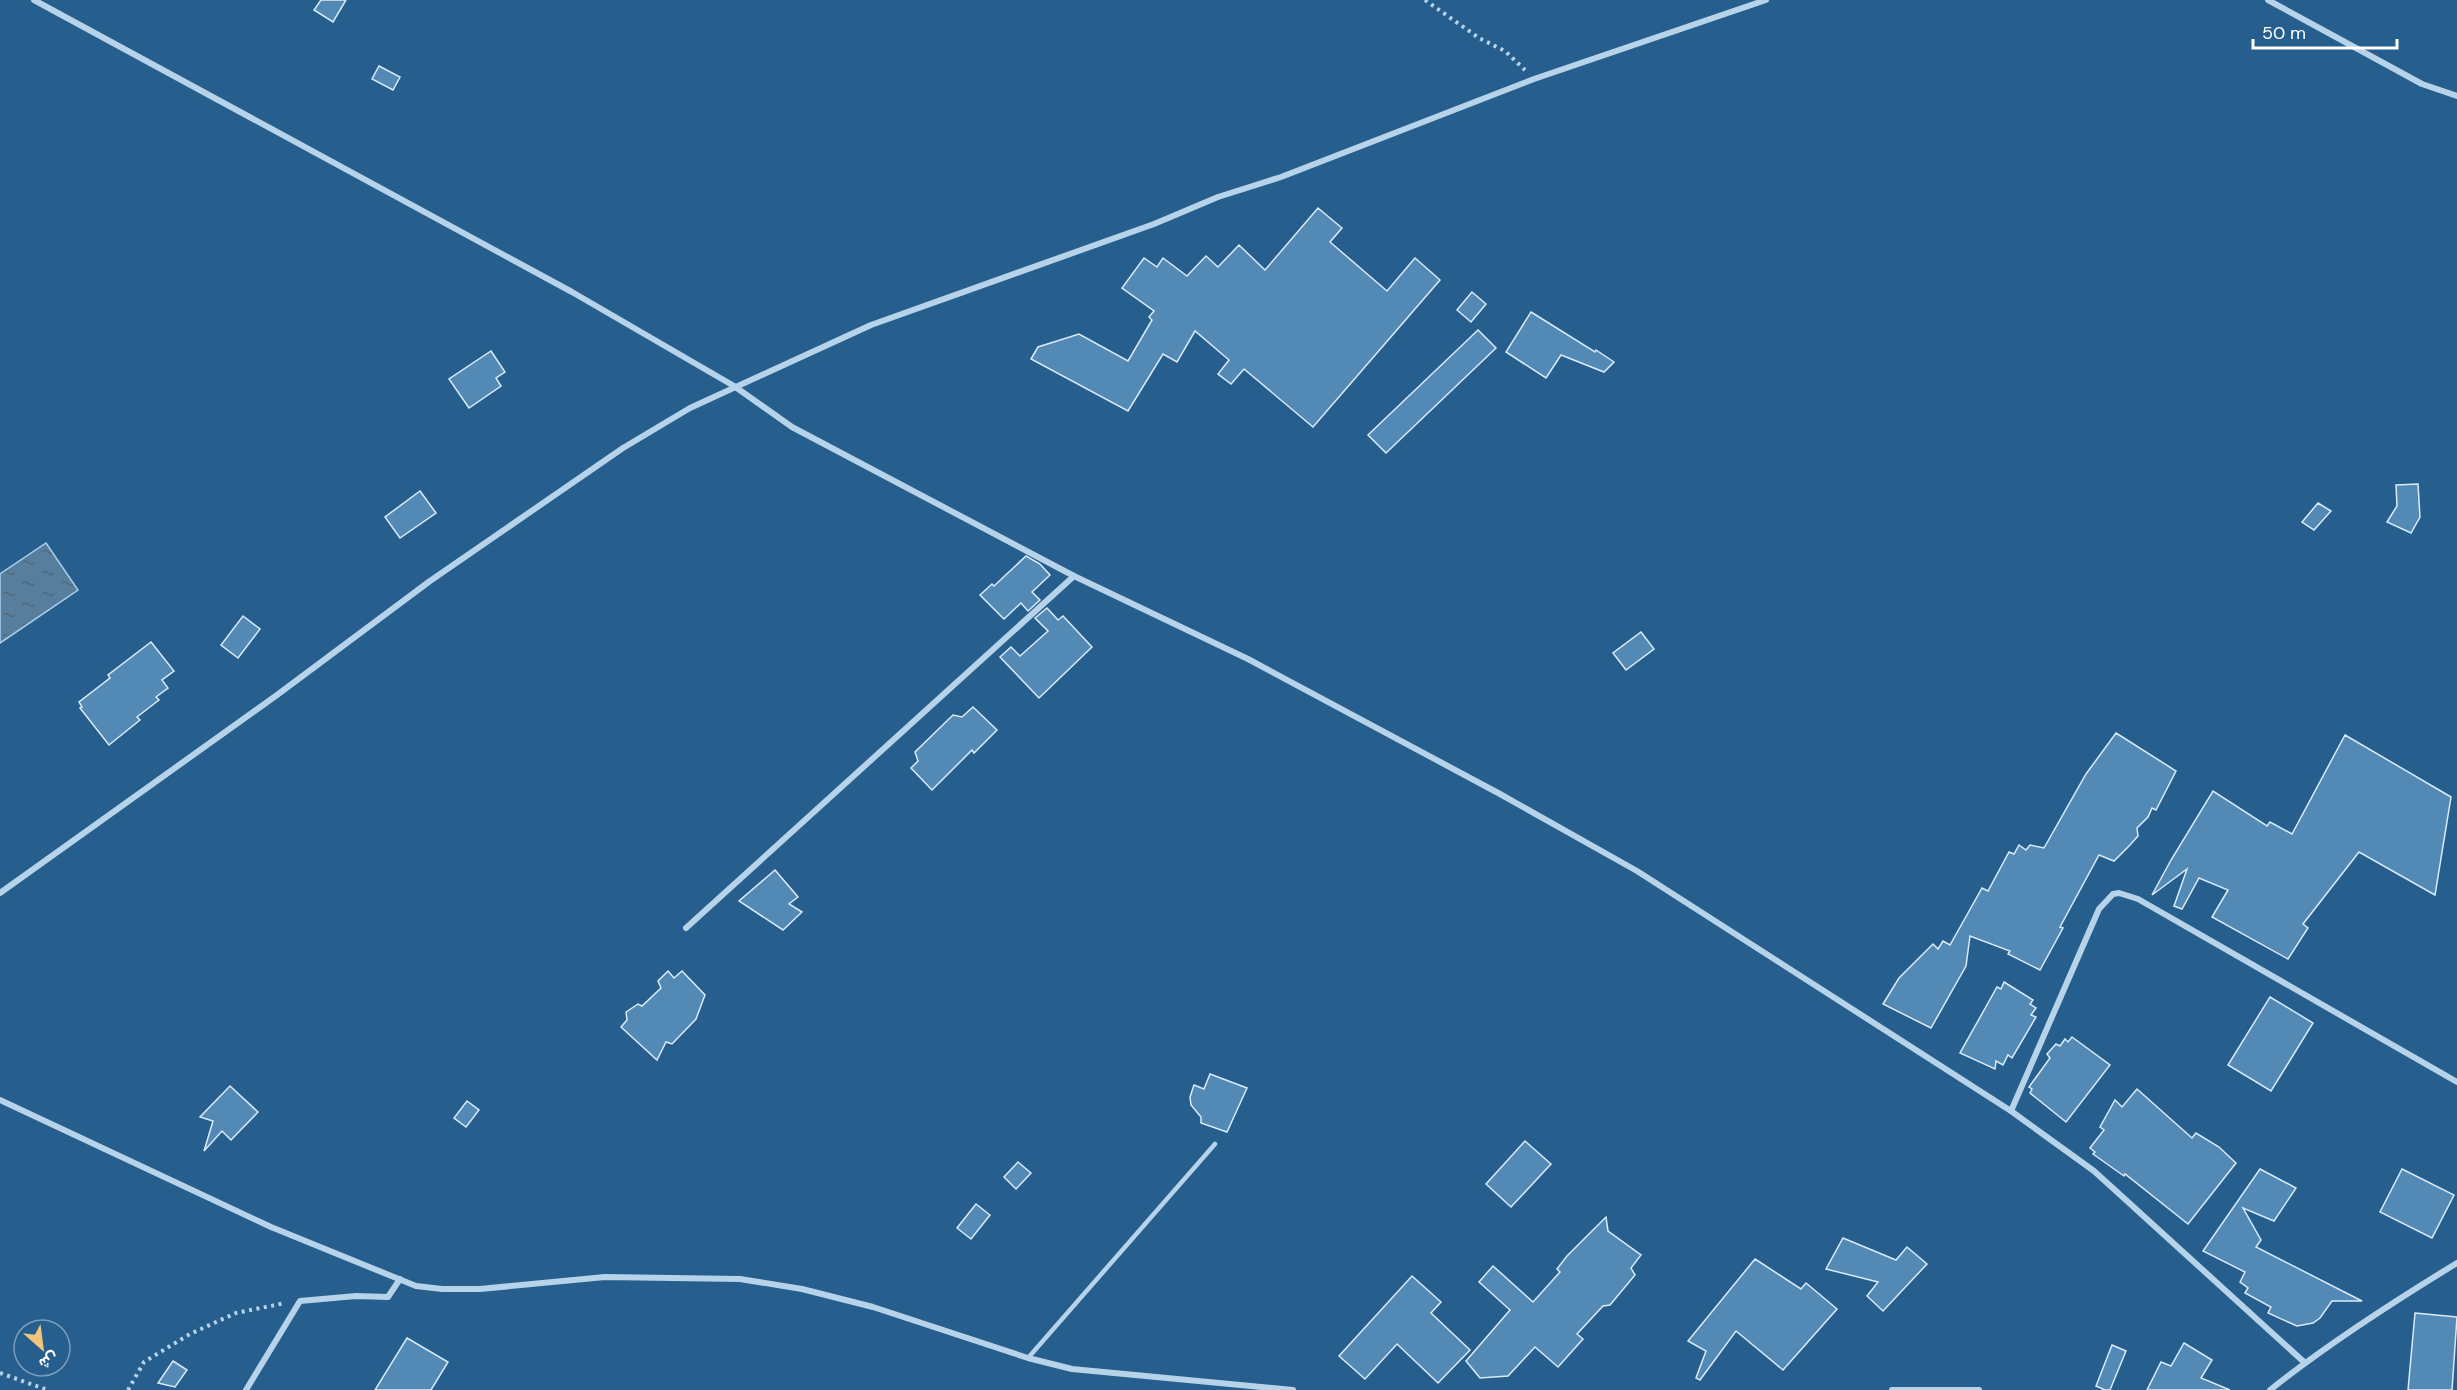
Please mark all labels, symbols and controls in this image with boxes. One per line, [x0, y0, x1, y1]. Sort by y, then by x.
scale bar [2253, 12, 2397, 50]
text: 50 m [2262, 21, 2306, 45]
north arrow [12, 1318, 72, 1378]
text: ش [35, 1347, 62, 1375]

